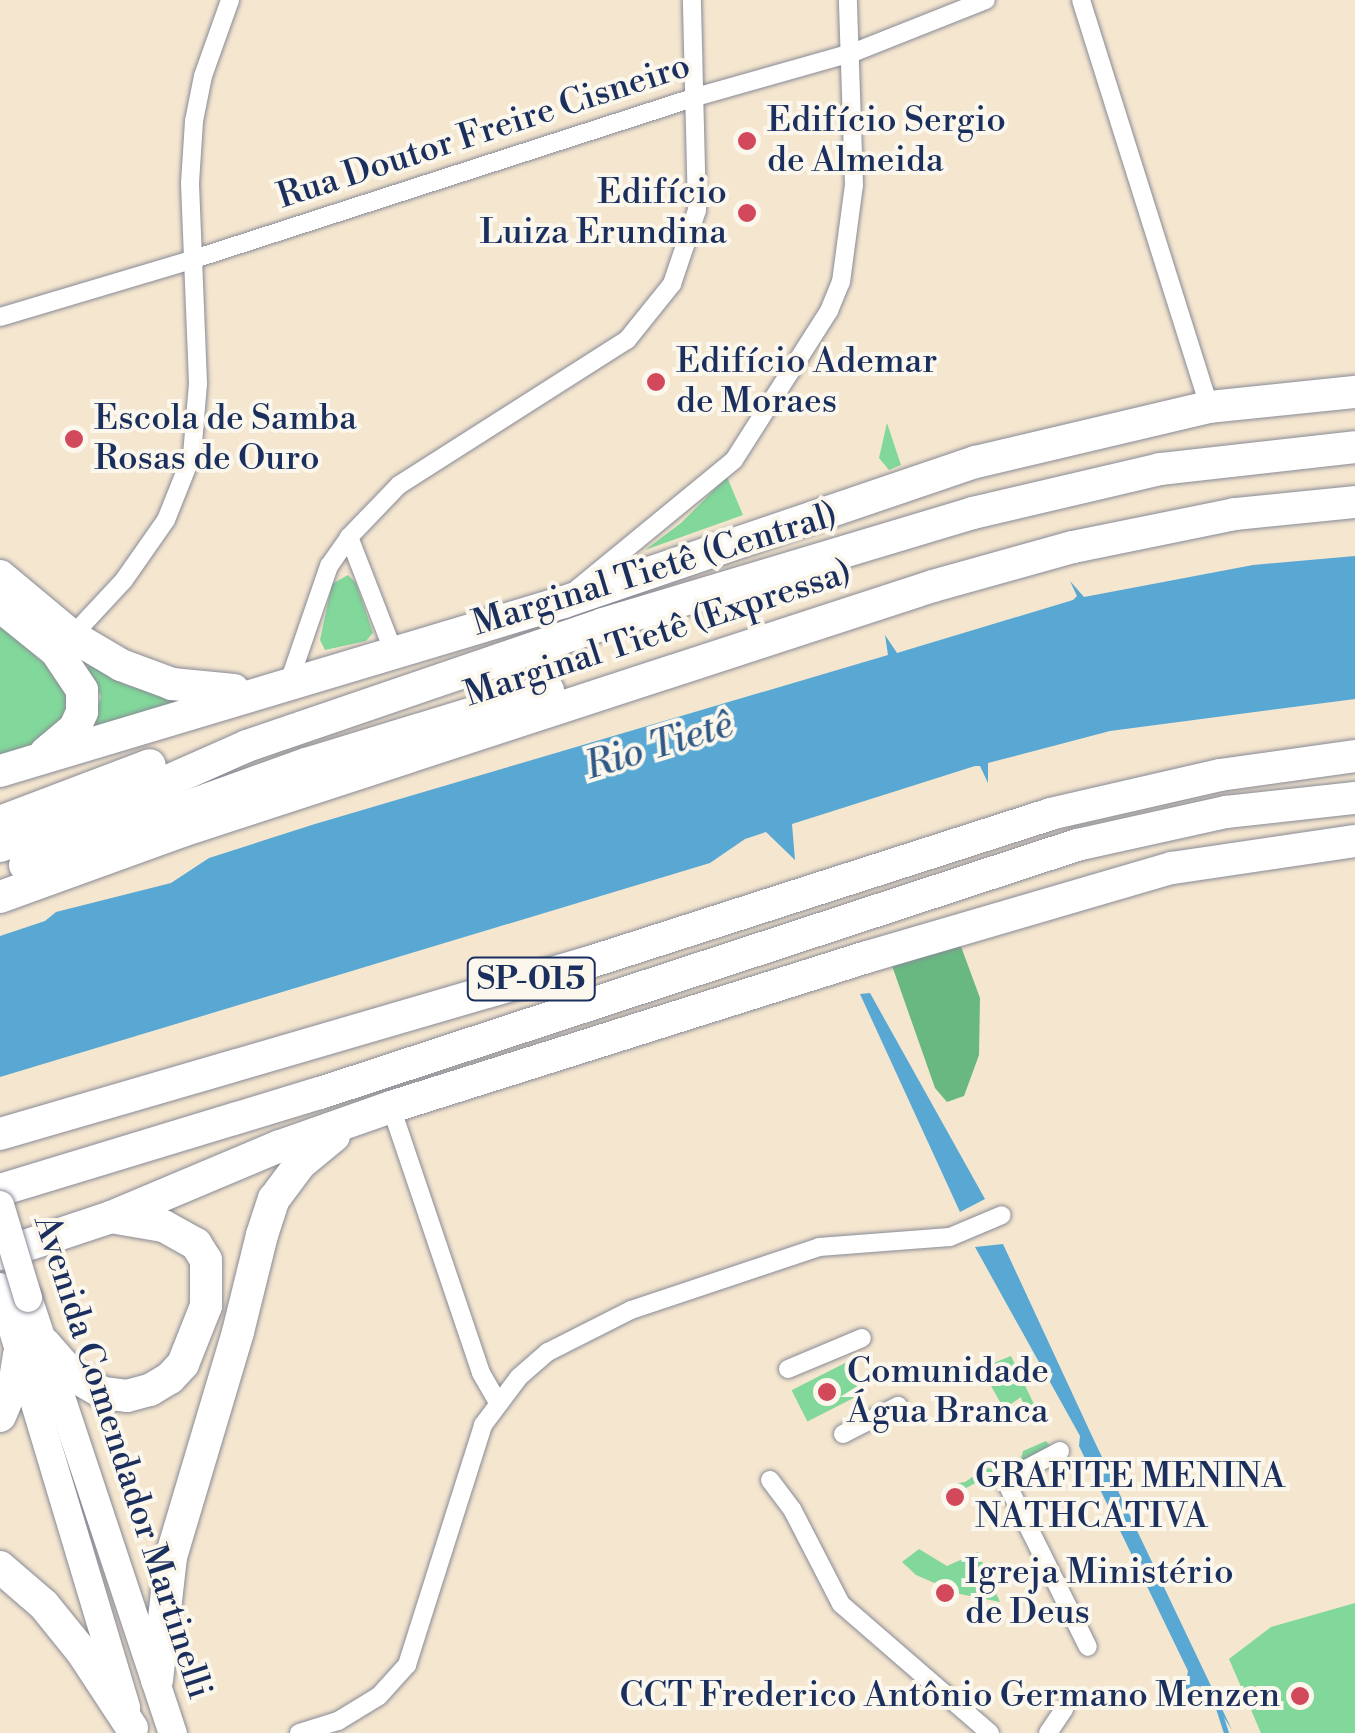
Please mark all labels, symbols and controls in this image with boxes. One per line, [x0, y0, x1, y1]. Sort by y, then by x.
street label: Rua Doutor Freire Cisneiro [272, 45, 696, 219]
place label: Edifício Sergio de Almeida [767, 100, 1006, 182]
marker: Edifício Sergio de Almeida [736, 130, 758, 152]
place label: Edifício Luiza Erundina [480, 172, 727, 254]
marker: Edifício Luiza Erundina [736, 202, 758, 224]
place label: Edifício Ademar de Moraes [676, 341, 937, 423]
marker: Edifício Ademar de Moraes [645, 371, 667, 393]
place label: Escola de Samba Rosas de Ouro [94, 398, 357, 480]
marker: Escola de Samba Rosas de Ouro [63, 428, 85, 450]
street label: Marginal Tietê (Central) [467, 494, 843, 646]
street label: Marginal Tietê (Expressa) [459, 552, 857, 716]
water label: Rio Tietê [580, 702, 738, 790]
road number: SP-015 [466, 952, 596, 1006]
street label: Avenida Comendador Martinelli [24, 1210, 220, 1704]
place label: Comunidade Água Branca [847, 1351, 1049, 1433]
marker: Comunidade Água Branca [816, 1381, 838, 1403]
place label: GRAFITE MENINA NATHCATIVA [975, 1456, 1285, 1538]
marker: GRAFITE MENINA NATHCATIVA [944, 1486, 966, 1508]
place label: Igreja Ministério de Deus [965, 1552, 1234, 1634]
marker: Igreja Ministério de Deus [934, 1582, 956, 1604]
place label: CCT Frederico Antônio Germano Menzen [620, 1675, 1280, 1717]
marker: CCT Frederico Antônio Germano Menzen [1289, 1685, 1311, 1707]

